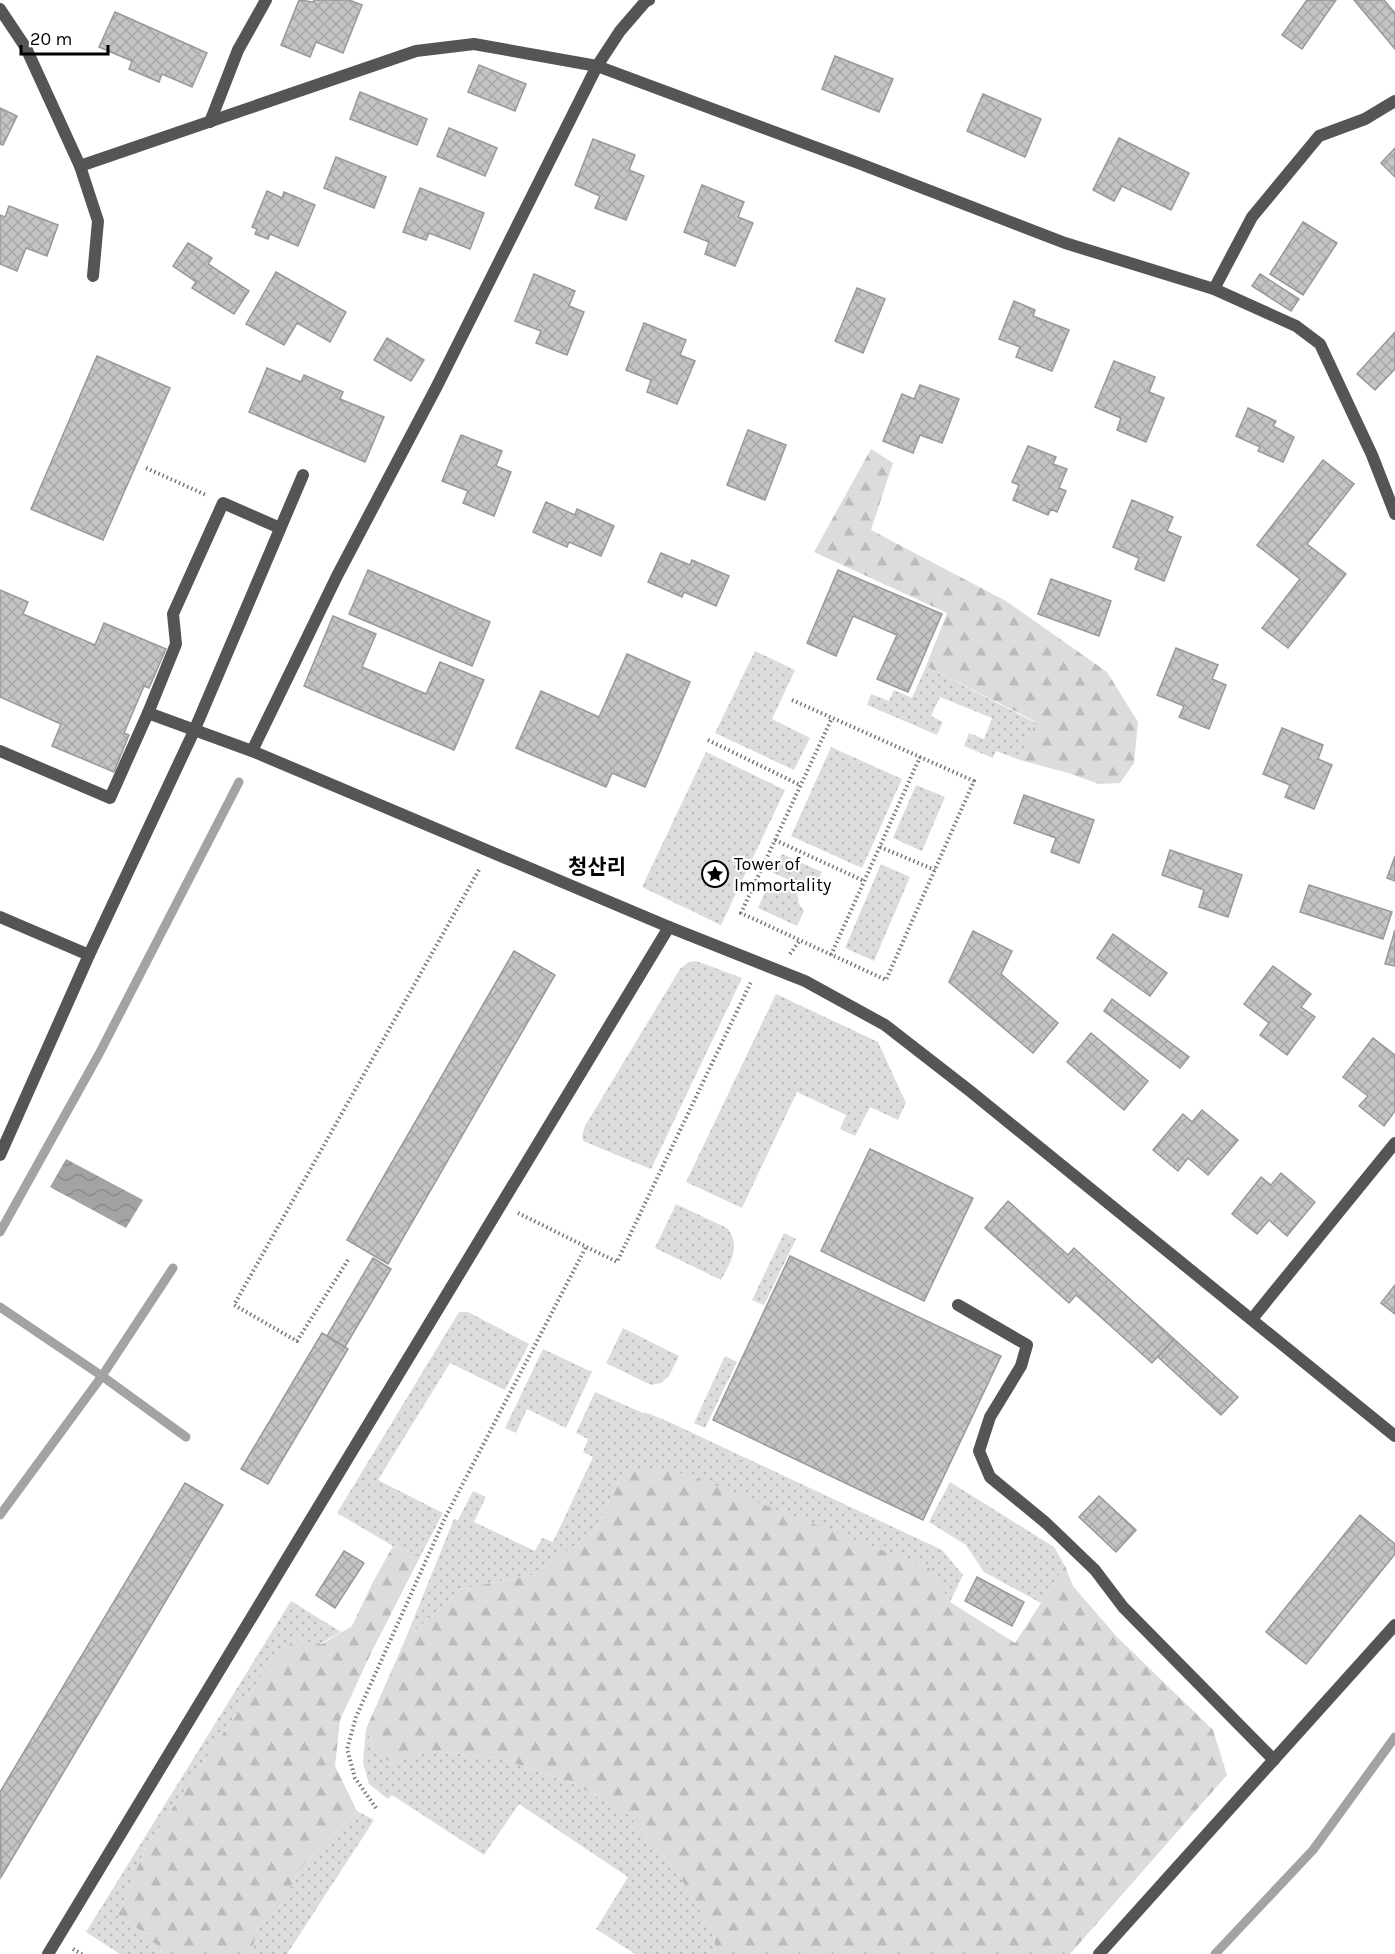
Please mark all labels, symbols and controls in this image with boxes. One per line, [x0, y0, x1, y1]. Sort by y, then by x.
scale bar [21, 18, 108, 56]
text: 20 m [30, 28, 72, 50]
place label: Tower of Immortality [734, 853, 832, 896]
district label: 청산리 [568, 855, 626, 879]
place icon: Tower of Immortality [700, 859, 730, 889]

